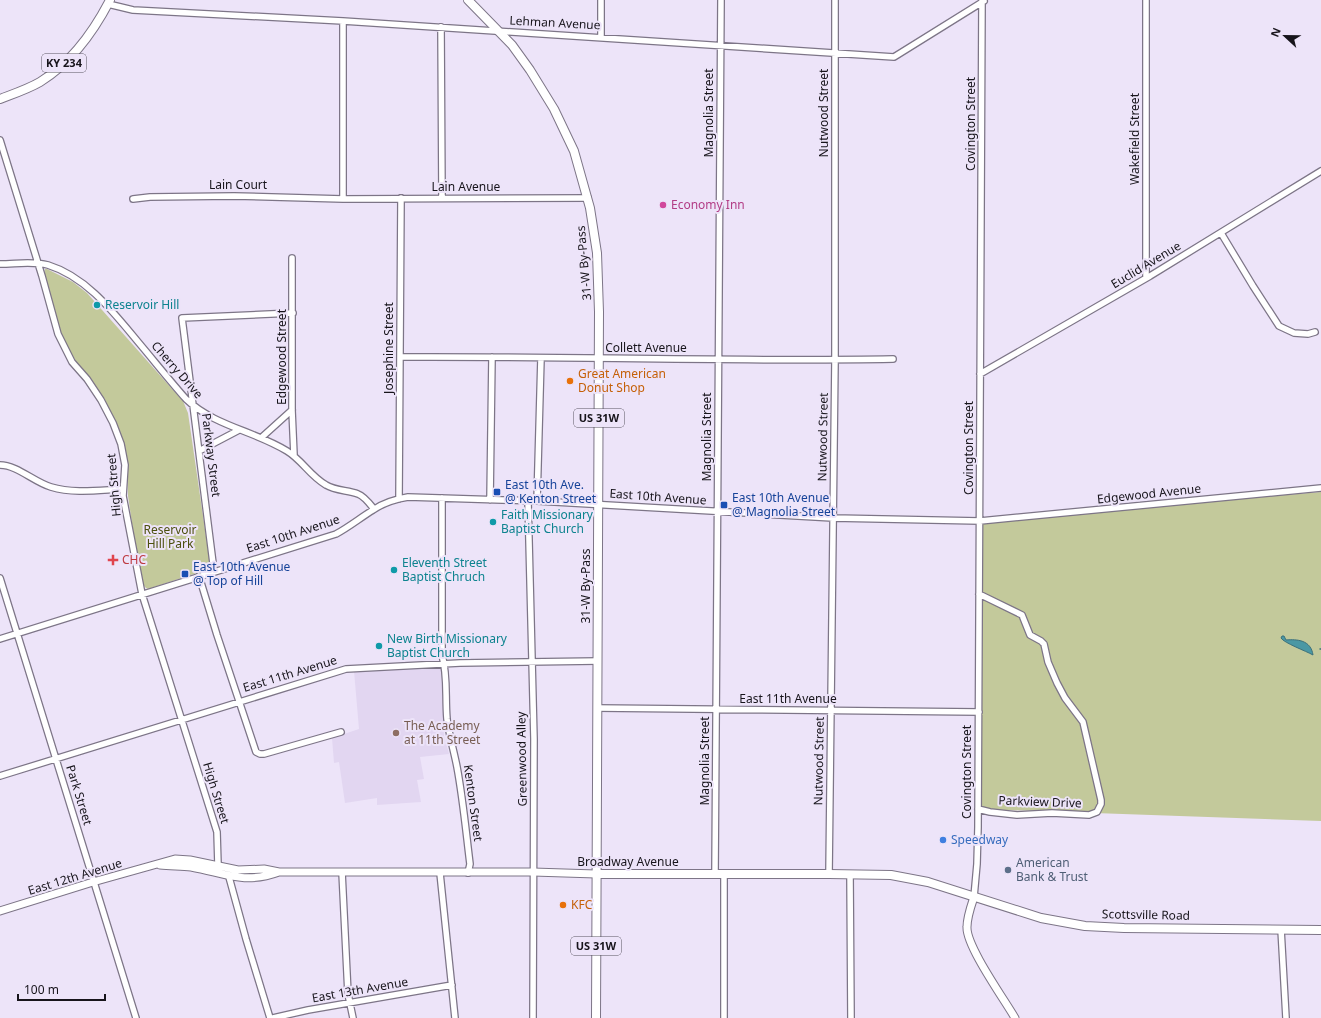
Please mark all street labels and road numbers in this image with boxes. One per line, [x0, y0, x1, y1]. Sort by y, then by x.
street label: Lehman Avenue [509, 12, 601, 33]
road number: KY 234 [42, 54, 86, 72]
street label: Magnolia Street [700, 68, 717, 158]
street label: Nutwood Street [815, 68, 832, 157]
street label: Covington Street [962, 76, 979, 171]
street label: Wakefield Street [1126, 92, 1143, 185]
street label: Lain Court [209, 176, 268, 193]
street label: Lain Avenue [432, 178, 501, 195]
street label: 31-W By-Pass [572, 225, 595, 301]
street label: Euclid Avenue [1108, 237, 1184, 292]
street label: Josephine Street [380, 301, 397, 395]
street label: Edgewood Street [273, 308, 290, 405]
street label: Cherry Drive [148, 337, 207, 402]
street label: Collett Avenue [605, 339, 687, 356]
street label: Magnolia Street [698, 392, 715, 482]
street label: Nutwood Street [813, 392, 832, 482]
street label: Covington Street [960, 400, 977, 495]
road number: US 31W [574, 409, 624, 427]
street label: Parkway Street [198, 412, 225, 498]
street label: High Street [102, 452, 125, 517]
street label: Edgewood Avenue [1096, 480, 1202, 507]
street label: East 10th Avenue [609, 485, 707, 508]
street label: East 10th Avenue [244, 510, 342, 557]
street label: 31-W By-Pass [577, 548, 594, 624]
street label: East 11th Avenue [241, 651, 339, 696]
street label: East 11th Avenue [739, 690, 837, 707]
street label: Greenwood Alley [512, 710, 531, 807]
street label: Magnolia Street [696, 716, 713, 806]
street label: Nutwood Street [809, 716, 828, 806]
street label: Covington Street [958, 724, 975, 819]
street label: High Street [199, 760, 234, 826]
street label: Park Street [62, 763, 97, 828]
street label: Kenton Street [460, 763, 487, 843]
street label: Parkview Drive [998, 792, 1082, 811]
street label: Broadway Avenue [577, 853, 679, 870]
street label: East 12th Avenue [26, 854, 124, 899]
street label: Scottsville Road [1102, 905, 1190, 924]
road number: US 31W [571, 937, 621, 955]
street label: East 13th Avenue [311, 973, 410, 1006]

